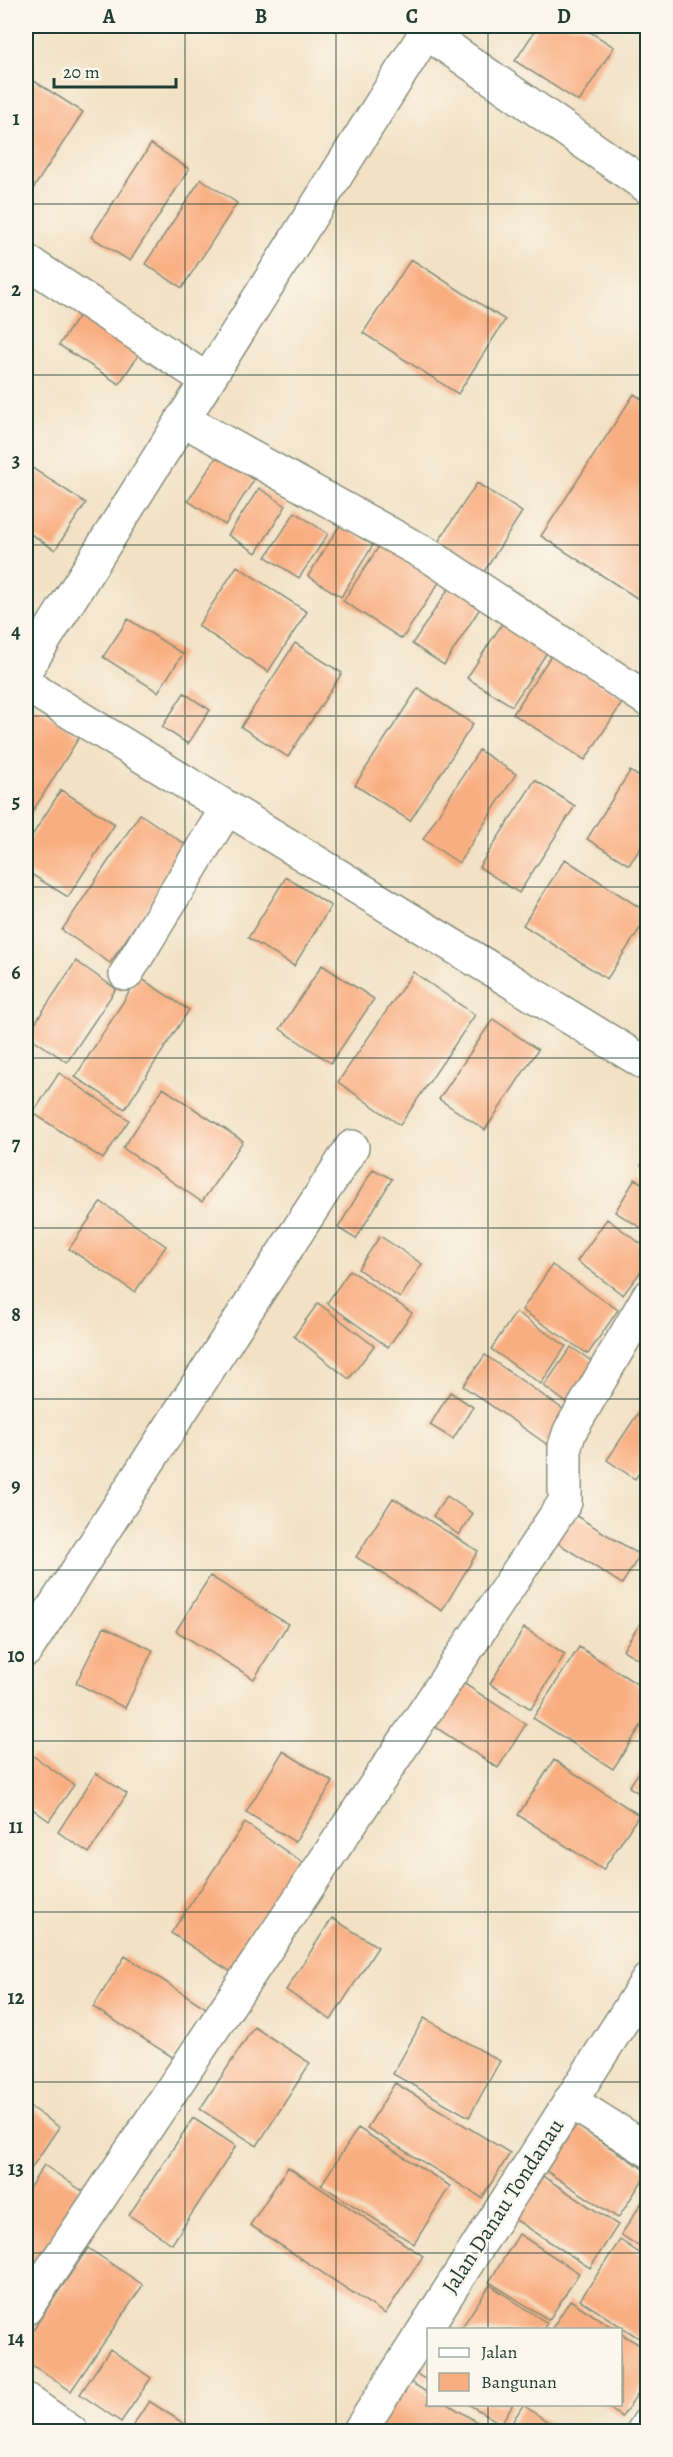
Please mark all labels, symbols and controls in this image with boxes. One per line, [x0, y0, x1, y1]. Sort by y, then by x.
text: A [102, 3, 116, 30]
text: B [255, 3, 267, 30]
text: C [406, 3, 418, 30]
text: D [557, 3, 571, 30]
scale bar [54, 51, 176, 89]
text: 20 m [63, 60, 100, 84]
text: 1 [12, 105, 20, 132]
text: 2 [11, 276, 21, 303]
text: 3 [12, 447, 20, 474]
text: 4 [11, 618, 21, 645]
text: 5 [12, 788, 20, 815]
text: 6 [11, 959, 21, 986]
text: 7 [12, 1130, 21, 1157]
text: 8 [11, 1301, 21, 1328]
text: 9 [11, 1472, 21, 1499]
text: 10 [7, 1642, 25, 1669]
text: 11 [9, 1813, 23, 1840]
text: 12 [8, 1984, 25, 2011]
street label: Jalan Danau Tondanau [435, 2113, 571, 2299]
text: 13 [8, 2155, 24, 2182]
text: 14 [8, 2325, 25, 2352]
legend [427, 2328, 622, 2406]
text: Jalan [481, 2340, 518, 2364]
text: Bangunan [481, 2370, 557, 2394]

